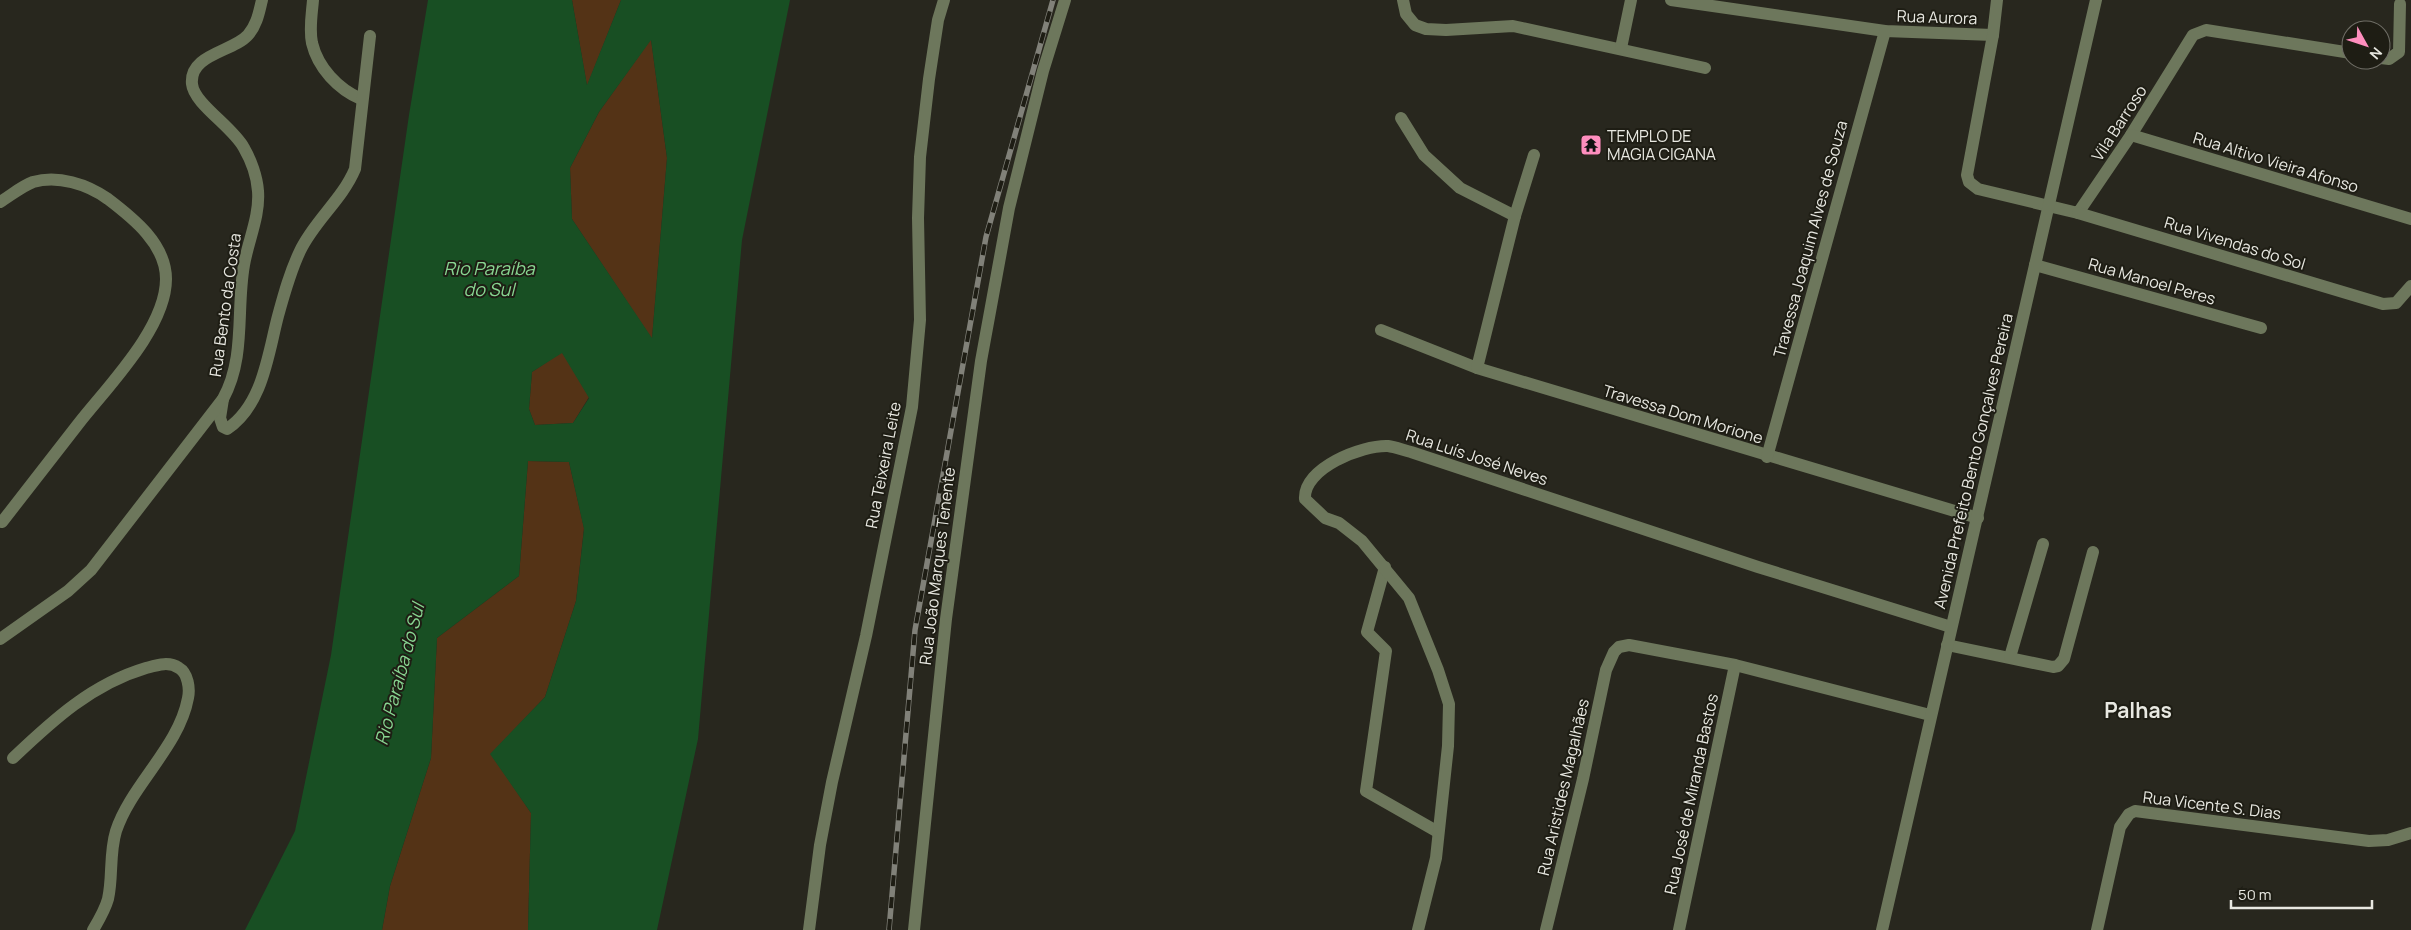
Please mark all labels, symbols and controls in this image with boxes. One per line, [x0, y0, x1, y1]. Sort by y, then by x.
street label: Rua Aurora [1896, 5, 1978, 29]
north arrow [2341, 20, 2391, 70]
text: N [2366, 44, 2387, 64]
street label: Vila Barroso [2086, 81, 2152, 165]
street label: Travessa Joaquim Alves de Souza [1768, 118, 1852, 360]
place label: TEMPLO DE MAGIA CIGANA [1607, 125, 1716, 165]
street label: Rua Altivo Vieira Afonso [2191, 126, 2361, 198]
temple icon: TEMPLO DE MAGIA CIGANA [1579, 133, 1603, 157]
street label: Rua Vivendas do Sol [2162, 211, 2308, 275]
street label: Rua Bento da Costa [204, 232, 246, 378]
street label: Rua Manoel Peres [2086, 252, 2218, 310]
water label: Rio Paraíba do Sul [443, 256, 536, 301]
street label: Avenida Prefeito Bento Gonçalves Pereira [1928, 311, 2018, 611]
street label: Travessa Dom Morione [1600, 379, 1766, 449]
street label: Rua Teixeira Leite [860, 400, 906, 530]
street label: Rua Luís José Neves [1403, 424, 1551, 490]
street label: Rua João Marques Tenente [914, 466, 960, 666]
water label: Rio Paraíba do Sul [369, 598, 430, 747]
street label: Rua José de Miranda Bastos [1659, 691, 1723, 897]
street label: Rua Aristides Magalhães [1532, 696, 1594, 878]
district label: Palhas [2104, 696, 2172, 724]
street label: Rua Vicente S. Dias [2142, 786, 2282, 824]
scale bar [2231, 878, 2372, 910]
text: 50 m [2238, 884, 2272, 905]

